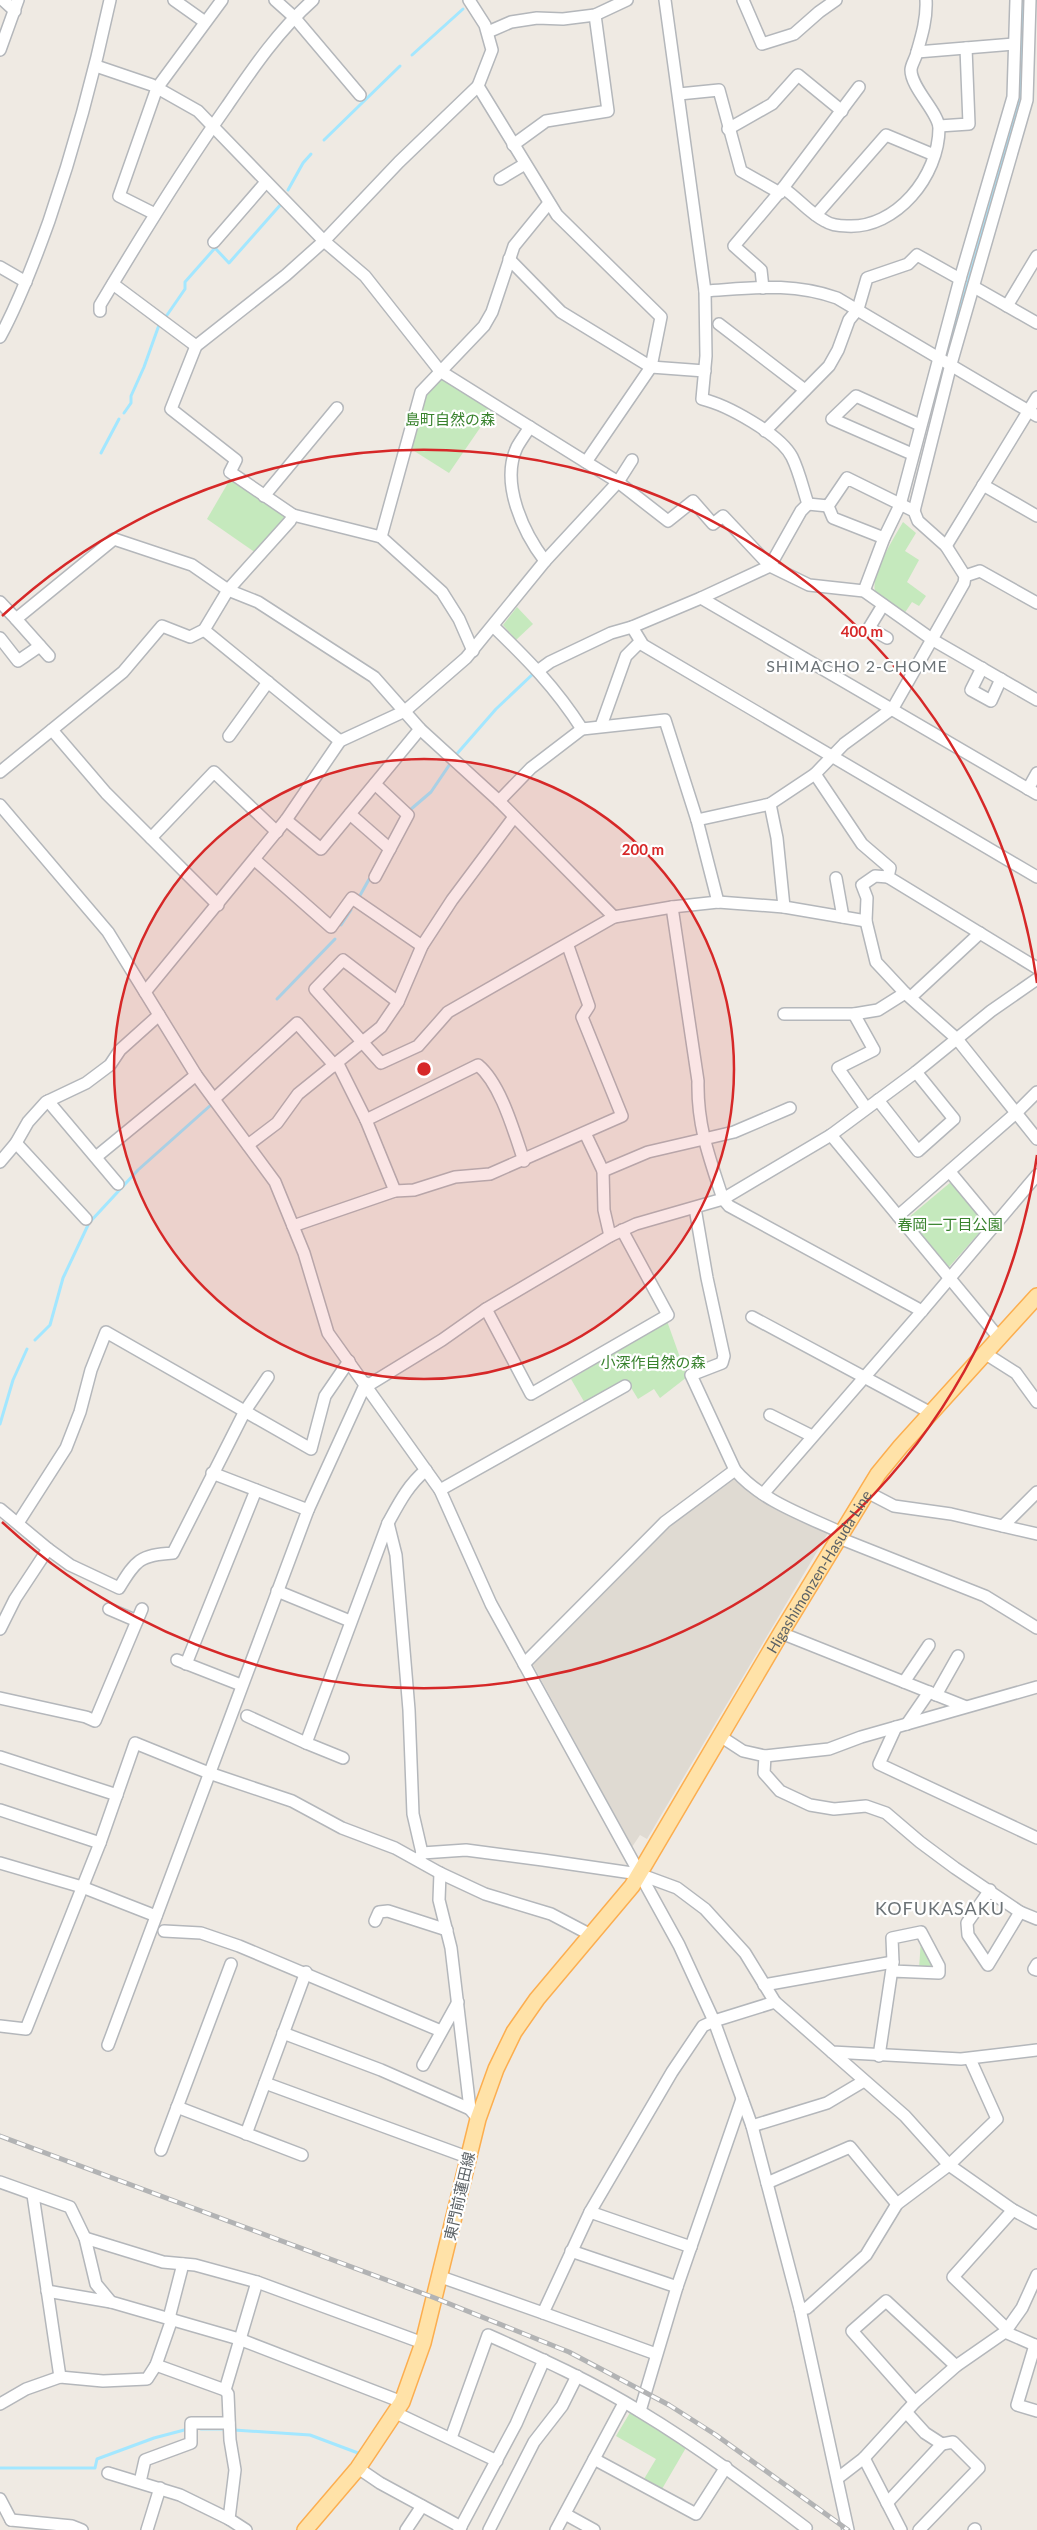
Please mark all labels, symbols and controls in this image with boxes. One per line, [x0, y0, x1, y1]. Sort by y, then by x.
park label: 島町自然の森 [405, 410, 495, 428]
text: 400 m [841, 622, 883, 640]
district label: SHIMACHO 2-CHOME [766, 656, 948, 675]
text: 200 m [622, 840, 664, 858]
centre of rings [415, 1060, 433, 1078]
park label: 春岡一丁目公園 [897, 1215, 1003, 1233]
park label: 小深作自然の森 [600, 1353, 706, 1371]
street label: Higashimonzen-Hasuda Line [762, 1487, 875, 1656]
district label: KOFUKASAKU [875, 1897, 1005, 1919]
street label: 東門前蓮田線 [440, 2150, 478, 2242]

